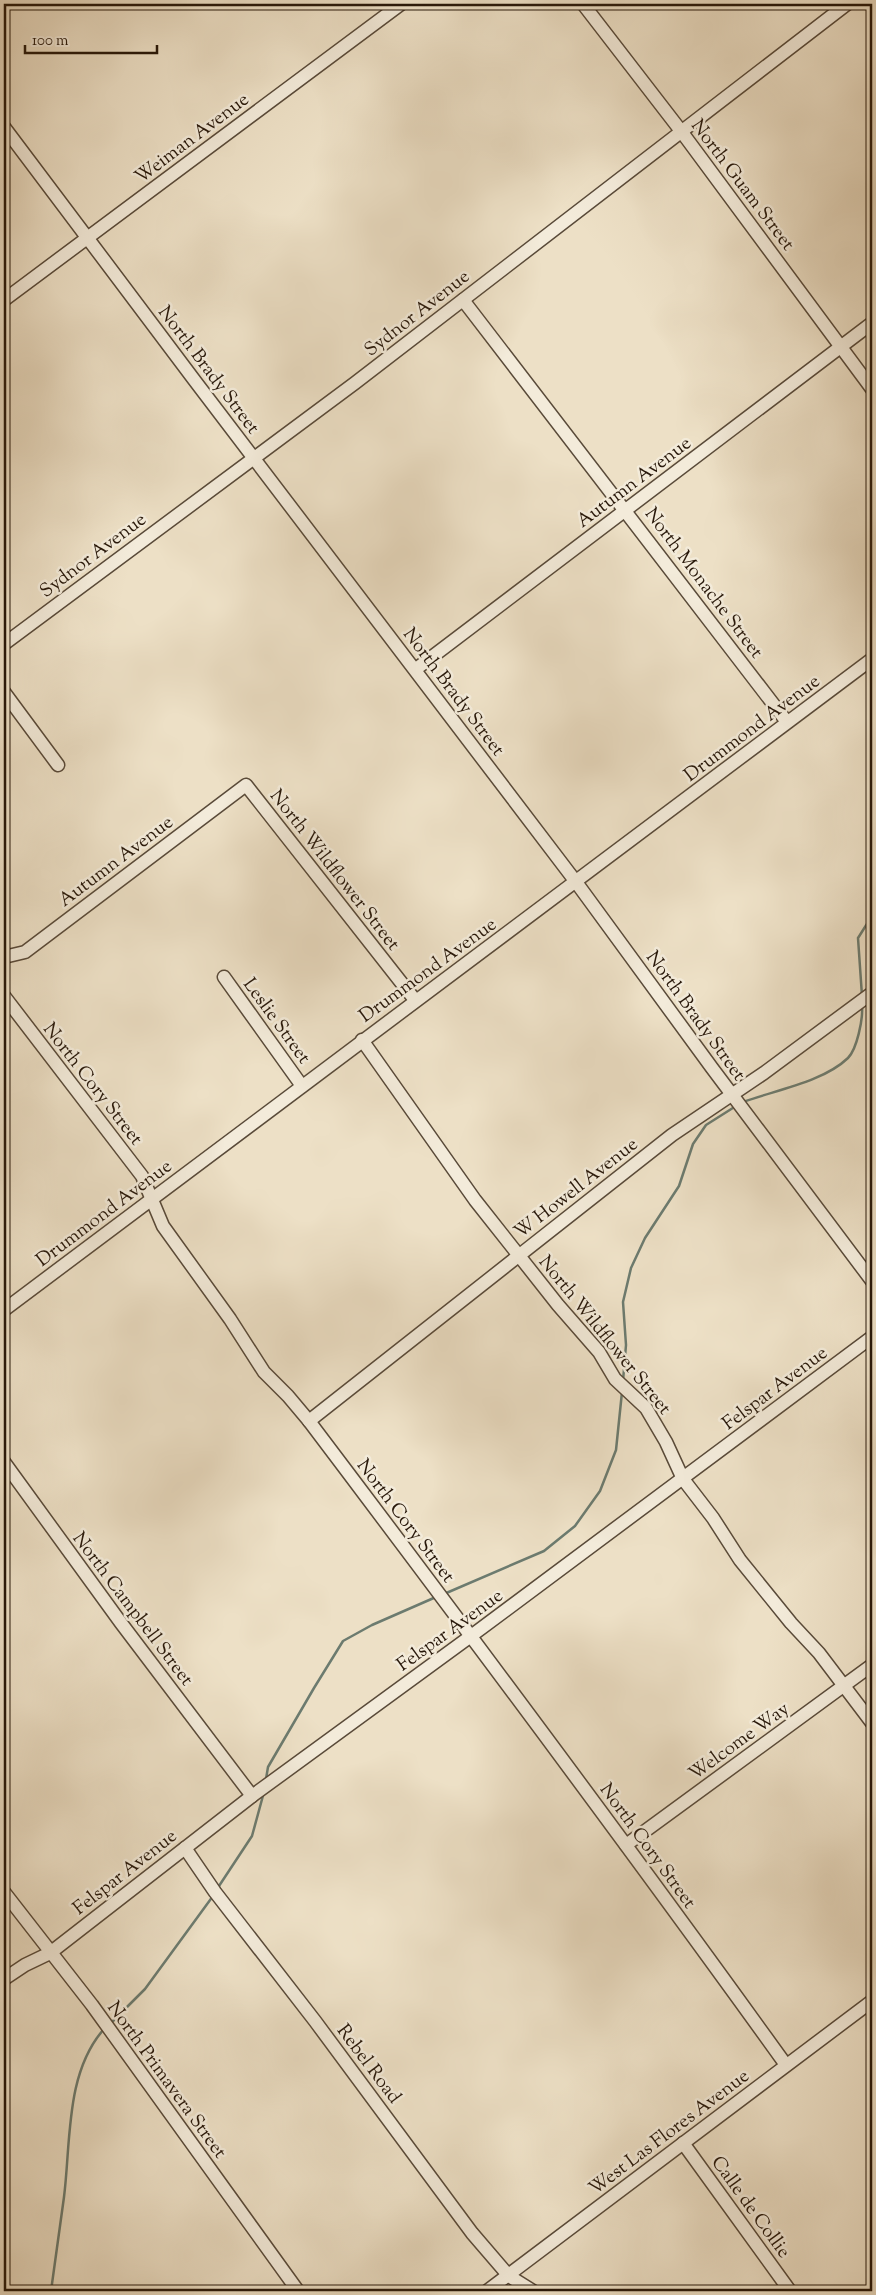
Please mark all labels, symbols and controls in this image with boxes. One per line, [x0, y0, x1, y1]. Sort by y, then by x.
scale bar [25, 22, 158, 54]
text: 100 m [32, 31, 69, 52]
street label: Weiman Avenue [130, 87, 255, 191]
street label: North Guam Street [684, 114, 801, 257]
street label: Sydnor Avenue [359, 264, 476, 364]
street label: North Brady Street [151, 301, 266, 441]
street label: Autumn Avenue [571, 431, 698, 535]
street label: North Monache Street [637, 502, 769, 665]
street label: Sydnor Avenue [35, 507, 153, 605]
street label: North Brady Street [396, 623, 511, 763]
street label: Drummond Avenue [679, 669, 826, 789]
street label: North Wildflower Street [262, 784, 406, 957]
street label: Autumn Avenue [53, 810, 180, 914]
street label: Drummond Avenue [354, 912, 503, 1030]
street label: North Brady Street [639, 946, 752, 1087]
street label: Leslie Street [236, 973, 317, 1070]
street label: North Cory Street [36, 1018, 149, 1152]
street label: W Howell Avenue [509, 1132, 644, 1246]
street label: Drummond Avenue [31, 1154, 178, 1274]
street label: North Wildflower Street [531, 1250, 677, 1421]
street label: Felspar Avenue [717, 1340, 834, 1438]
street label: North Cory Street [349, 1454, 461, 1590]
street label: North Campbell Street [65, 1527, 199, 1693]
street label: Felspar Avenue [392, 1583, 509, 1679]
street label: Welcome Way [684, 1696, 796, 1788]
street label: North Cory Street [592, 1778, 702, 1915]
street label: Felspar Avenue [68, 1824, 183, 1922]
street label: North Primavera Street [100, 1996, 233, 2165]
street label: Rebel Road [329, 2019, 407, 2110]
street label: West Las Flores Avenue [584, 2064, 756, 2202]
street label: Calle de Collie [704, 2151, 796, 2264]

